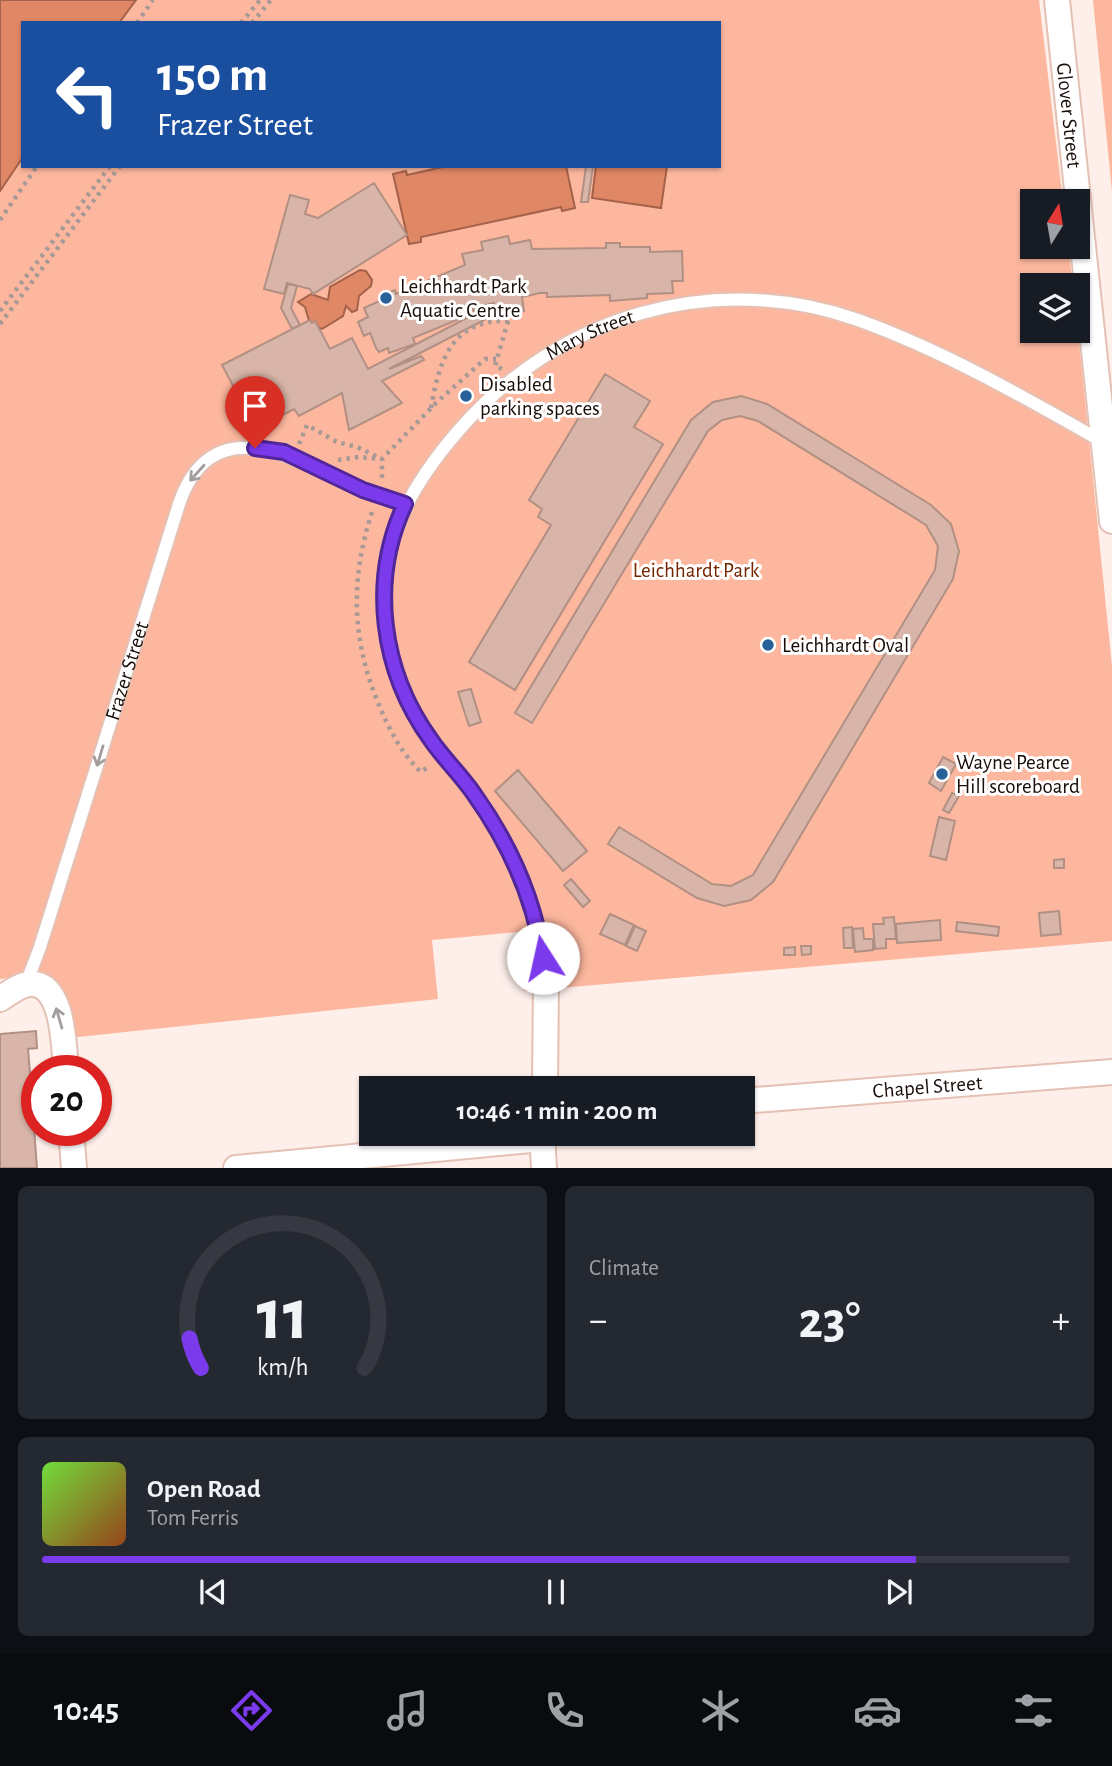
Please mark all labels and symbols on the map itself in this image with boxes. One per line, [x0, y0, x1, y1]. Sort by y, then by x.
street label: Glover Street [1053, 62, 1085, 169]
north arrow [1020, 189, 1090, 259]
place label: Leichhardt Park Aquatic Centre [400, 276, 527, 321]
marker: Leichhardt Park Aquatic Centre [378, 290, 394, 306]
street label: Mary Street [542, 306, 637, 364]
place label: Disabled parking spaces [480, 374, 600, 419]
pin [225, 376, 285, 448]
marker: Disabled parking spaces [458, 388, 474, 404]
one-way arrow [189, 464, 205, 482]
park label: Leichhardt Park [633, 560, 760, 581]
street label: Frazer Street [102, 619, 153, 723]
place label: Leichhardt Oval [782, 635, 909, 656]
marker: Leichhardt Oval [760, 637, 776, 653]
one-way arrow [93, 745, 105, 767]
place label: Wayne Pearce Hill scoreboard [956, 752, 1080, 797]
marker: Wayne Pearce Hill scoreboard [934, 766, 950, 782]
position arrow [506, 921, 580, 995]
one-way arrow [52, 1007, 65, 1029]
speed limit sign: 20 [21, 1055, 112, 1146]
street label: Chapel Street [872, 1072, 983, 1102]

